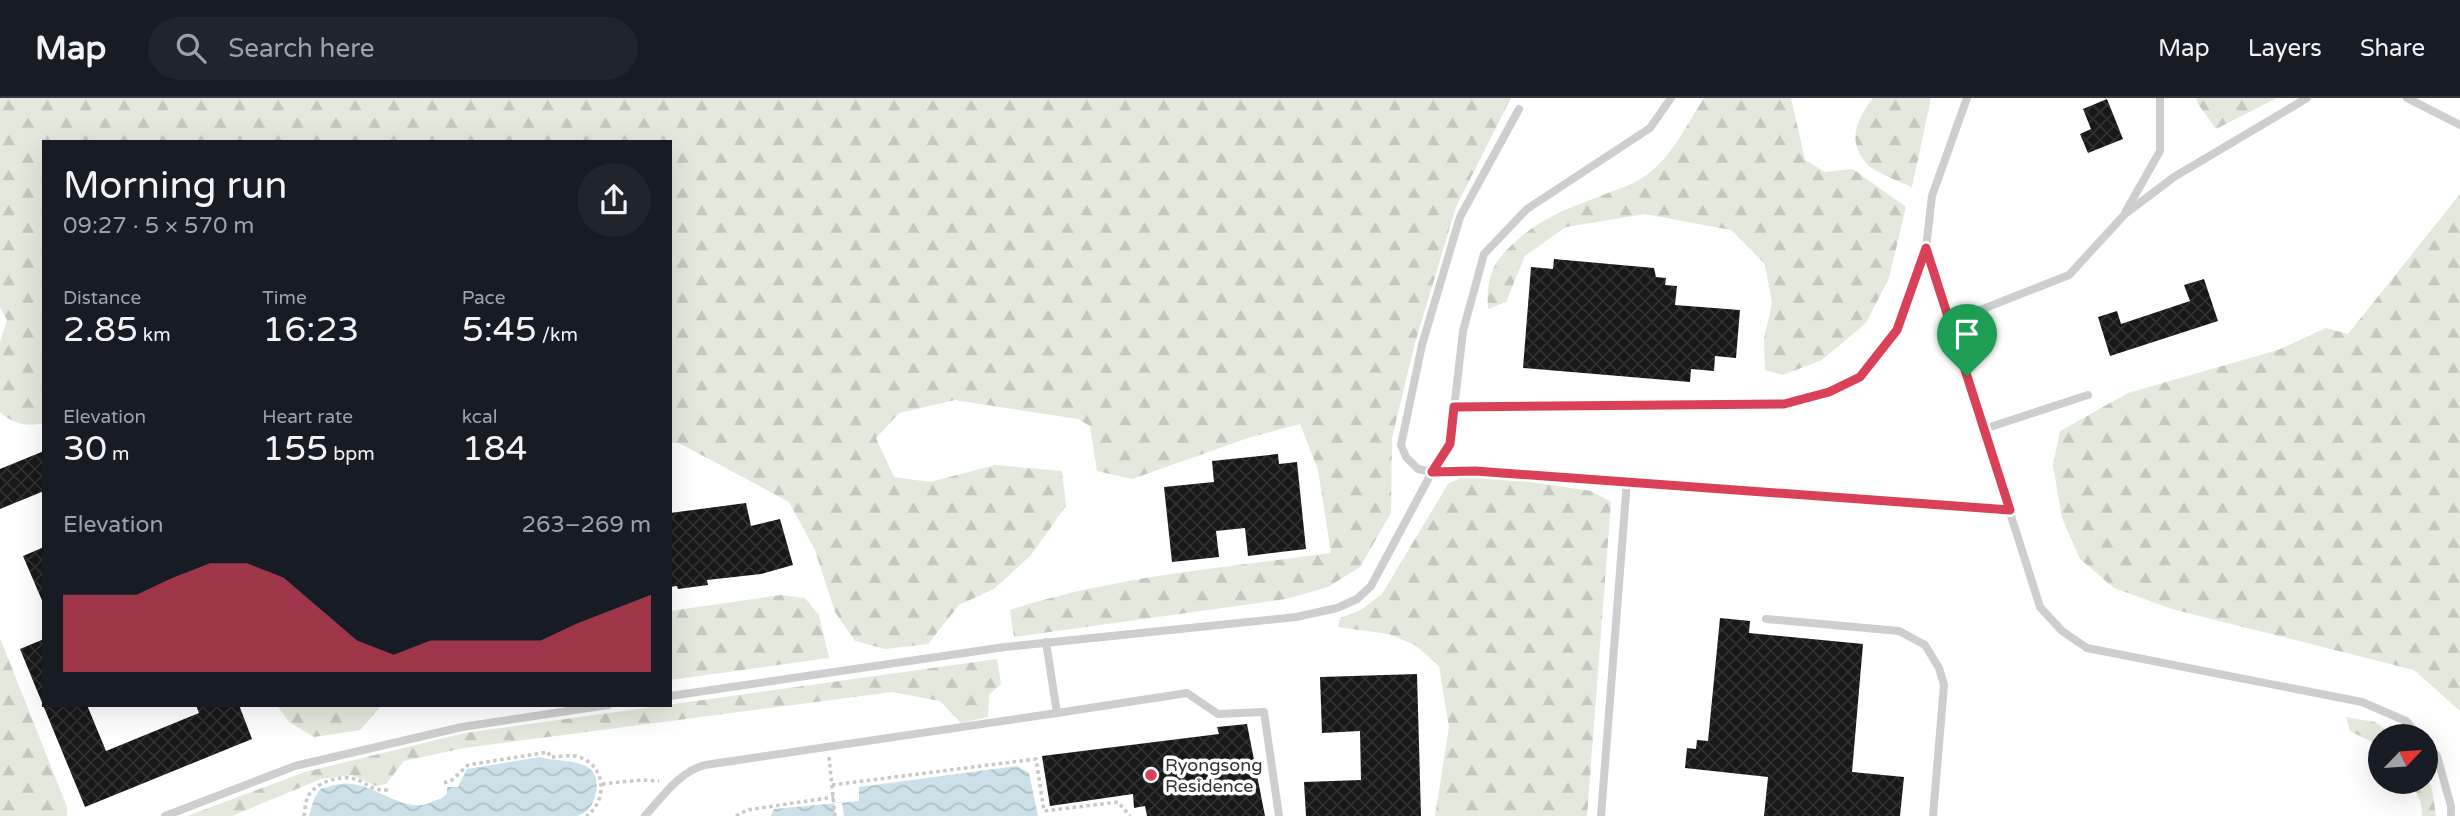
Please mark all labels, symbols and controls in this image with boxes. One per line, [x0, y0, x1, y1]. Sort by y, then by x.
search box [148, 17, 638, 80]
text: Map [35, 29, 106, 68]
icon: search [172, 29, 210, 67]
text: Search here [228, 33, 374, 64]
text: Map [2158, 34, 2210, 63]
text: Layers [2248, 34, 2322, 63]
text: Share [2360, 34, 2425, 63]
text: Morning run [63, 163, 287, 209]
button: share [577, 163, 651, 237]
text: 09:27 · 5 × 570 m [63, 212, 254, 240]
text: Distance [63, 287, 141, 309]
text: Time [262, 287, 307, 309]
text: Pace [462, 287, 505, 309]
pin [1937, 304, 1997, 376]
text: 2.85 [63, 309, 138, 351]
text: 16:23 [262, 309, 359, 351]
text: 5:45 [462, 309, 537, 351]
icon: arrive [1948, 315, 1986, 353]
text: km [138, 324, 171, 346]
text: /km [537, 324, 578, 346]
text: Elevation [63, 406, 146, 428]
text: Heart rate [262, 406, 353, 428]
text: kcal [462, 406, 497, 428]
text: 30 [63, 428, 107, 470]
text: 155 [262, 428, 328, 470]
text: 184 [462, 428, 528, 470]
text: m [107, 443, 129, 465]
text: bpm [328, 443, 375, 465]
text: Elevation [63, 511, 164, 539]
text: 263–269 m [522, 511, 651, 539]
north arrow [2368, 724, 2438, 794]
map controls [2368, 724, 2438, 794]
place label: Ryongsong Residence [1165, 754, 1263, 797]
marker: Ryongsong Residence [1143, 767, 1159, 783]

